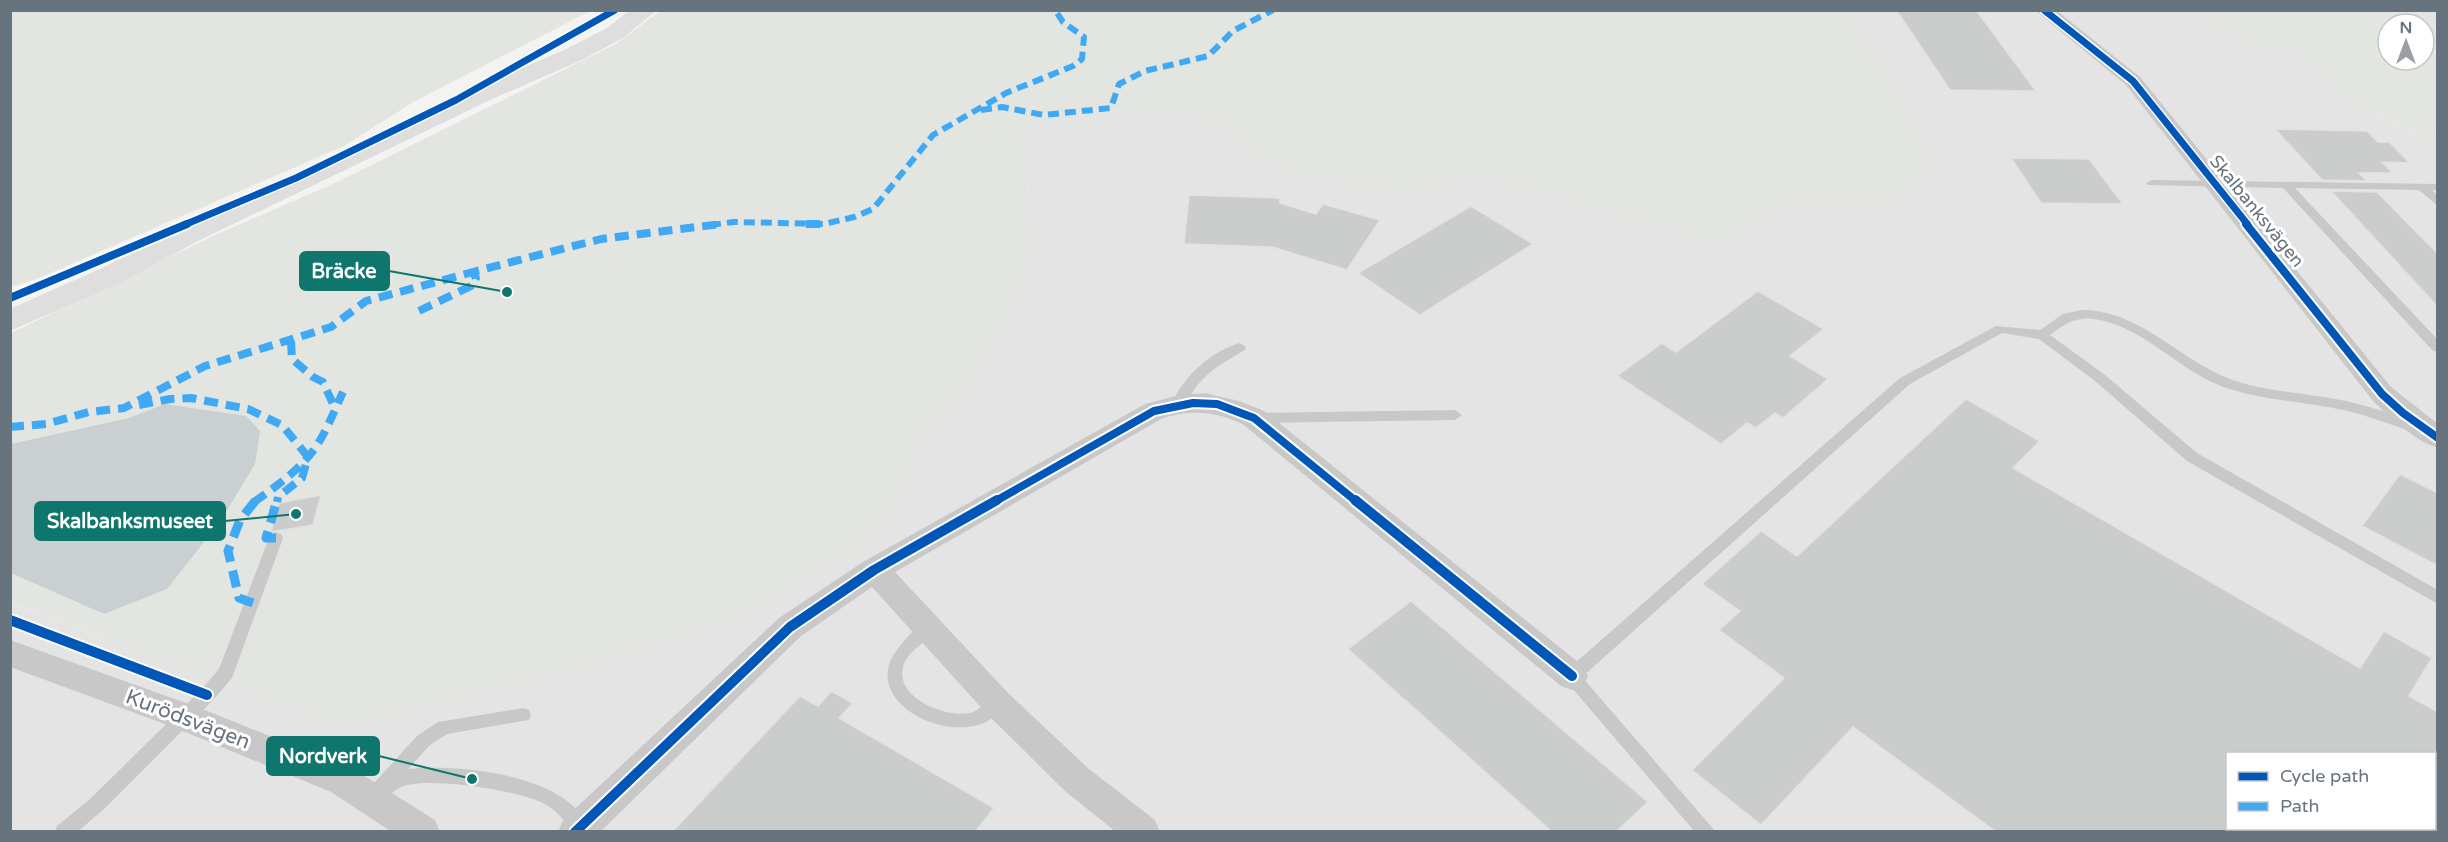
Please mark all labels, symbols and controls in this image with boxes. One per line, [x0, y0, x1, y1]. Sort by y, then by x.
north arrow [2376, 12, 2436, 72]
text: N [2400, 18, 2412, 38]
street label: Skalbanksvägen [2205, 150, 2309, 272]
callout: Bräcke [300, 252, 389, 290]
text: Bräcke [311, 260, 377, 284]
callout: Skalbanksmuseet [35, 502, 225, 540]
text: Skalbanksmuseet [47, 510, 213, 534]
street label: Kurödsvägen [122, 684, 254, 755]
callout: Nordverk [267, 737, 379, 775]
text: Nordverk [279, 745, 367, 769]
legend [2226, 752, 2436, 830]
text: Cycle path [2280, 765, 2369, 787]
text: Path [2280, 795, 2319, 817]

